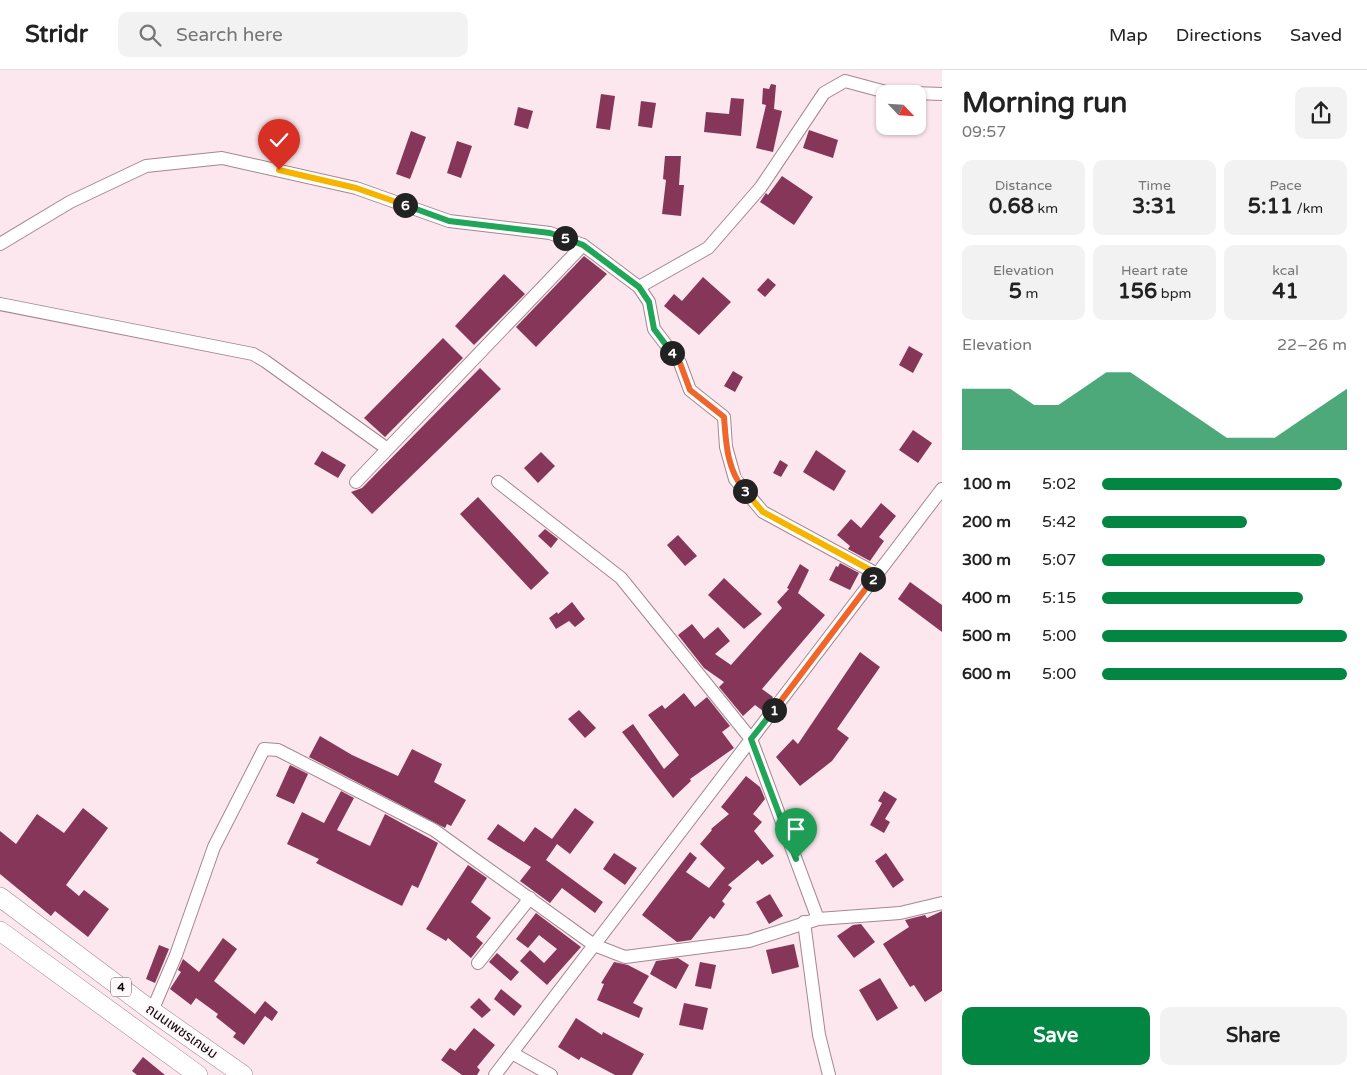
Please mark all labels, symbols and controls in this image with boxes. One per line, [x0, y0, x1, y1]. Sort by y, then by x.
search box [118, 12, 468, 57]
text: Stridr [25, 20, 88, 49]
icon: search [136, 21, 164, 49]
text: Search here [176, 24, 283, 46]
text: Map [1109, 24, 1148, 46]
text: Directions [1176, 24, 1262, 46]
text: Saved [1290, 24, 1342, 46]
north arrow [876, 85, 926, 135]
map controls [876, 85, 926, 135]
text: Morning run [962, 86, 1127, 120]
button: share [1295, 87, 1347, 139]
pin [258, 119, 300, 170]
text: 09:57 [962, 122, 1006, 142]
icon: check [265, 126, 293, 154]
text: Distance [995, 177, 1052, 194]
text: Time [1138, 177, 1171, 194]
text: Pace [1269, 177, 1302, 194]
pin: 6 [392, 192, 418, 218]
text: 0.68 [989, 194, 1034, 219]
text: 3:31 [1132, 194, 1177, 219]
text: 5:11 [1248, 194, 1293, 219]
text: 6 [401, 197, 410, 214]
text: km [1034, 200, 1058, 217]
text: /km [1293, 200, 1323, 217]
pin: 5 [552, 226, 578, 250]
text: 5 [561, 230, 570, 247]
text: Elevation [993, 262, 1054, 279]
text: Heart rate [1121, 262, 1188, 279]
text: kcal [1272, 262, 1299, 279]
text: 5 [1009, 279, 1022, 304]
text: 156 [1118, 279, 1157, 304]
text: 41 [1272, 279, 1299, 304]
text: m [1022, 285, 1038, 302]
text: bpm [1157, 285, 1191, 302]
text: Elevation [962, 335, 1032, 355]
text: 22–26 m [1277, 335, 1347, 355]
pin: 4 [660, 340, 684, 366]
text: 4 [668, 345, 677, 362]
text: 100 m [962, 474, 1011, 494]
text: 5:02 [1042, 474, 1076, 494]
pin: 3 [732, 478, 758, 504]
text: 3 [741, 483, 750, 500]
text: 200 m [962, 512, 1011, 532]
text: 5:42 [1042, 512, 1076, 532]
text: 300 m [962, 550, 1011, 570]
text: 5:07 [1042, 550, 1076, 570]
pin: 2 [860, 566, 886, 592]
text: 2 [869, 571, 878, 588]
text: 400 m [962, 588, 1011, 608]
text: 5:15 [1042, 588, 1076, 608]
text: 500 m [962, 626, 1011, 646]
text: 5:00 [1042, 626, 1076, 646]
text: 600 m [962, 664, 1011, 684]
text: 5:00 [1042, 664, 1076, 684]
pin: 1 [762, 698, 786, 722]
text: 1 [770, 702, 779, 719]
pin [775, 808, 817, 859]
icon: arrive [782, 815, 810, 843]
road number: 4 [111, 978, 131, 996]
street label: ถนนเพชรเกษม [143, 1000, 221, 1062]
button: Save [962, 1007, 1150, 1065]
button: Share [1160, 1007, 1347, 1065]

